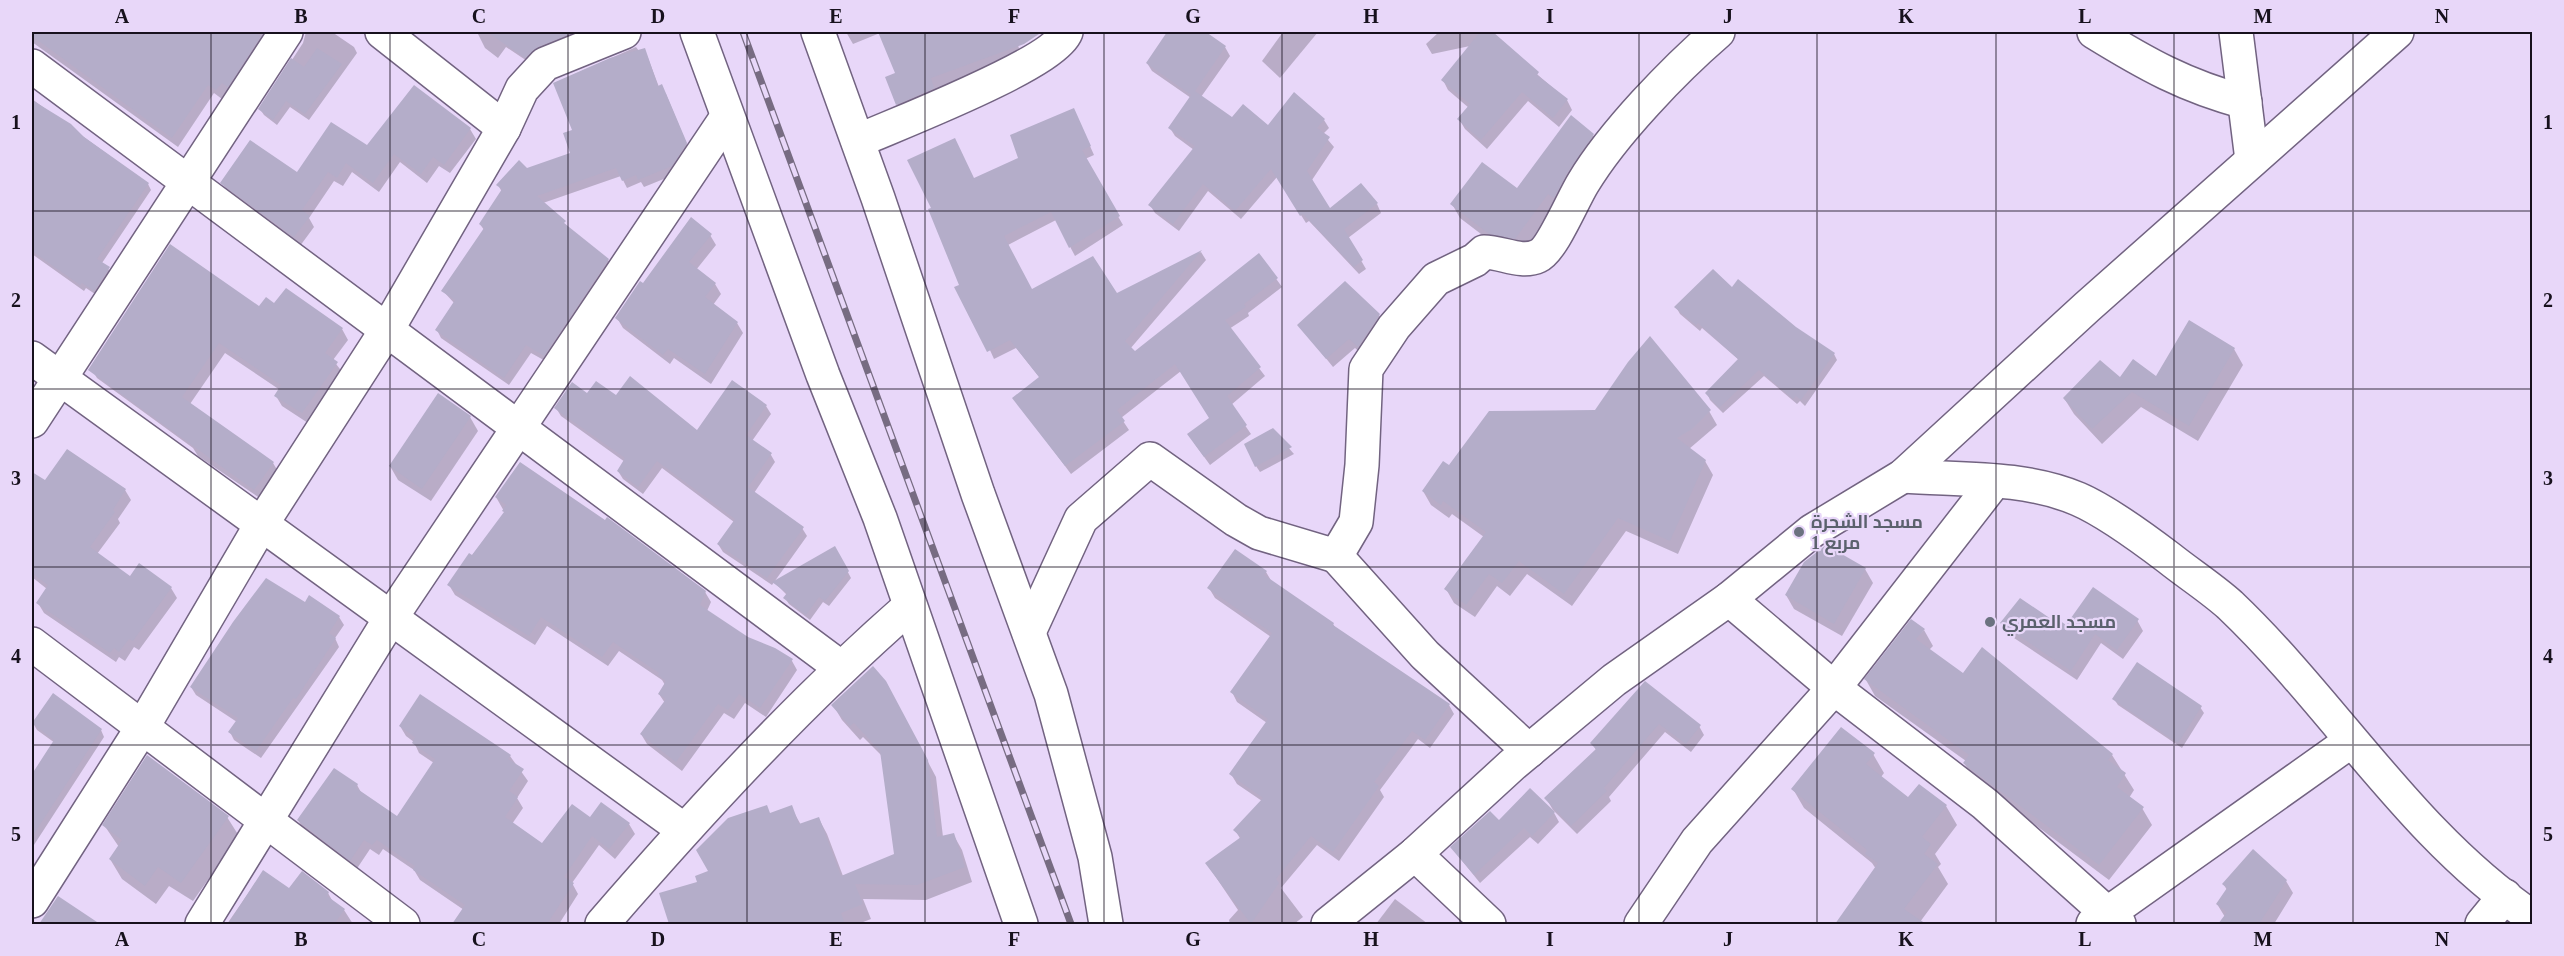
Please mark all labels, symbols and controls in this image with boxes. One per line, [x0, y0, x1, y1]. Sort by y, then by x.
text: A [115, 5, 130, 27]
text: B [294, 5, 308, 27]
text: C [472, 5, 486, 27]
text: D [651, 5, 665, 27]
text: E [829, 5, 843, 27]
text: F [1008, 5, 1020, 27]
text: G [1185, 5, 1201, 27]
text: H [1363, 5, 1379, 27]
text: I [1546, 5, 1554, 27]
text: J [1723, 5, 1733, 27]
text: K [1898, 5, 1914, 27]
text: L [2078, 5, 2092, 27]
text: M [2254, 5, 2273, 27]
text: N [2435, 5, 2450, 27]
text: 1 [11, 111, 21, 133]
text: 1 [2543, 111, 2553, 133]
text: 2 [11, 289, 21, 311]
text: 2 [2543, 289, 2553, 311]
text: 3 [11, 467, 21, 489]
text: 3 [2543, 467, 2553, 489]
place label: مسجد الشجرة مربع 1 [1811, 512, 1923, 555]
marker: مسجد الشجرة مربع 1 [1792, 525, 1806, 539]
place label: مسجد العمري [2002, 612, 2116, 636]
marker: مسجد العمري [1983, 615, 1997, 629]
text: 4 [11, 645, 21, 667]
text: 4 [2543, 645, 2553, 667]
text: 5 [11, 823, 21, 845]
text: 5 [2543, 823, 2553, 845]
text: A [115, 928, 130, 950]
text: B [294, 928, 308, 950]
text: C [472, 928, 486, 950]
text: D [651, 928, 665, 950]
text: E [829, 928, 843, 950]
text: F [1008, 928, 1020, 950]
text: G [1185, 928, 1201, 950]
text: H [1363, 928, 1379, 950]
text: I [1546, 928, 1554, 950]
text: J [1723, 928, 1733, 950]
text: K [1898, 928, 1914, 950]
text: L [2078, 928, 2092, 950]
text: M [2254, 928, 2273, 950]
text: N [2435, 928, 2450, 950]

